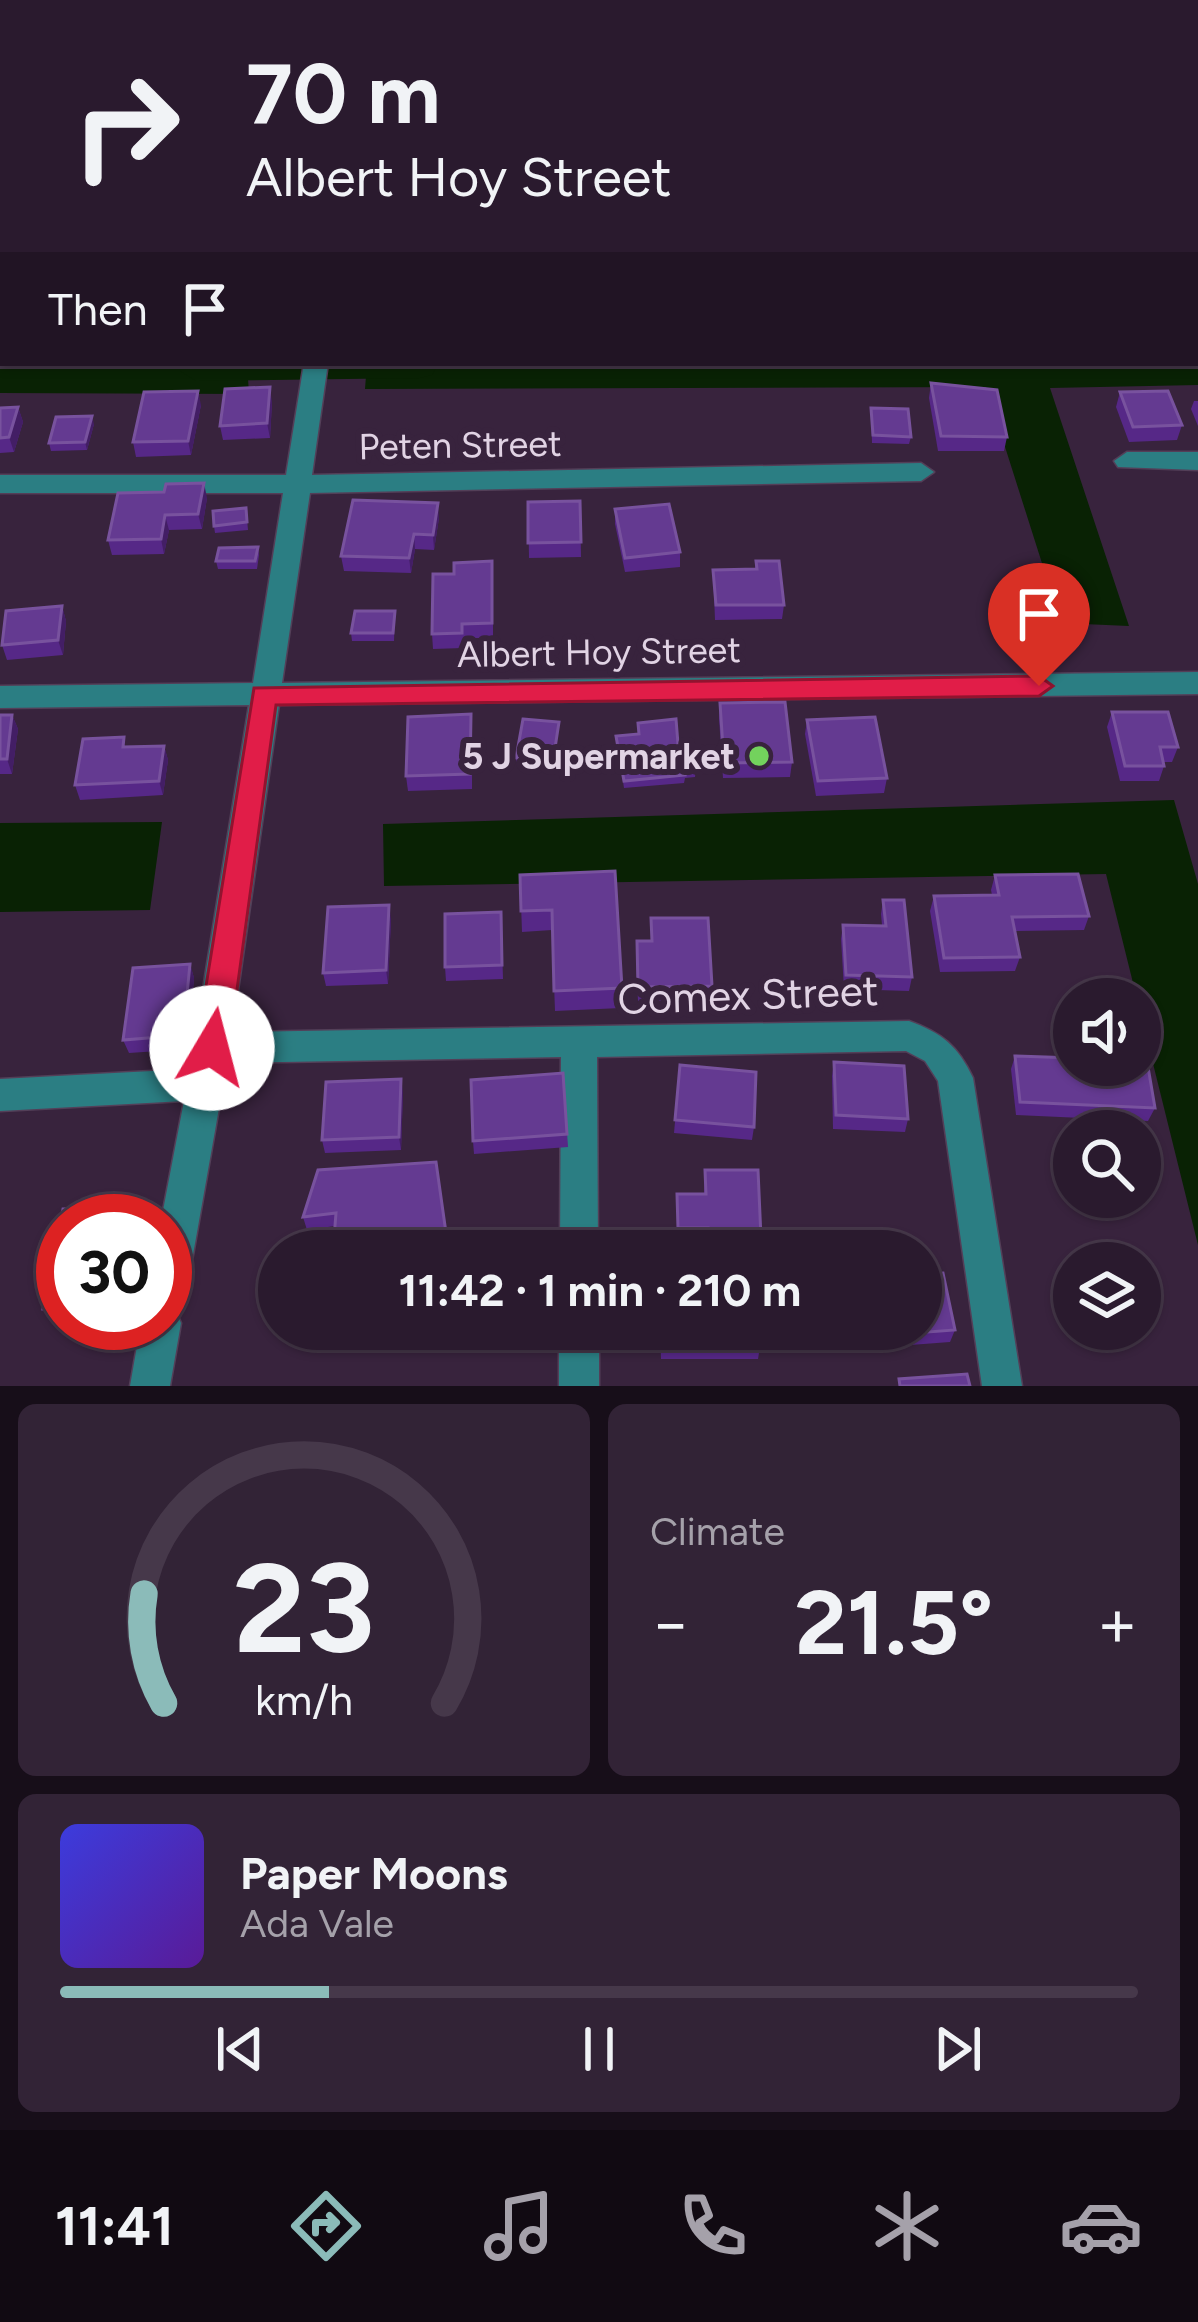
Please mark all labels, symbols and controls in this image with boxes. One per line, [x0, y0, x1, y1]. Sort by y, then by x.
text: 70 m [246, 43, 440, 144]
icon: right [48, 48, 204, 204]
text: Albert Hoy Street [246, 145, 672, 210]
icon: arrive [172, 276, 238, 342]
text: Then [48, 282, 148, 336]
street label: Peten Street [358, 422, 562, 468]
pin [988, 563, 1090, 686]
icon: arrive [1006, 581, 1072, 647]
street label: Albert Hoy Street [457, 628, 741, 676]
place label: 5 J Supermarket [462, 735, 735, 778]
marker: 5 J Supermarket [746, 743, 772, 769]
street label: Comex Street [617, 965, 879, 1025]
map controls [1053, 978, 1161, 1350]
button: sound [1053, 978, 1161, 1086]
position arrow [149, 985, 275, 1111]
button: search [1053, 1110, 1161, 1218]
speed limit sign: 30 [36, 1194, 192, 1350]
button: layers [1053, 1242, 1161, 1350]
text: 11:42 · 1 min · 210 m [399, 1263, 801, 1317]
text: Climate [650, 1508, 785, 1555]
text: 23 [233, 1533, 375, 1683]
text: 21.5° [795, 1568, 993, 1677]
text: − [650, 1583, 691, 1663]
text: + [1097, 1583, 1138, 1663]
text: km/h [255, 1674, 353, 1726]
text: Paper Moons [240, 1846, 508, 1900]
text: Ada Vale [240, 1900, 394, 1947]
icon: previous [207, 2016, 273, 2082]
icon: pause [566, 2016, 632, 2082]
icon: next [925, 2016, 991, 2082]
icon: directions [284, 2184, 368, 2268]
icon: music [477, 2184, 561, 2268]
icon: phone [671, 2184, 755, 2268]
icon: climate [865, 2184, 949, 2268]
icon: car [1059, 2184, 1143, 2268]
text: 11:41 [55, 2194, 174, 2259]

